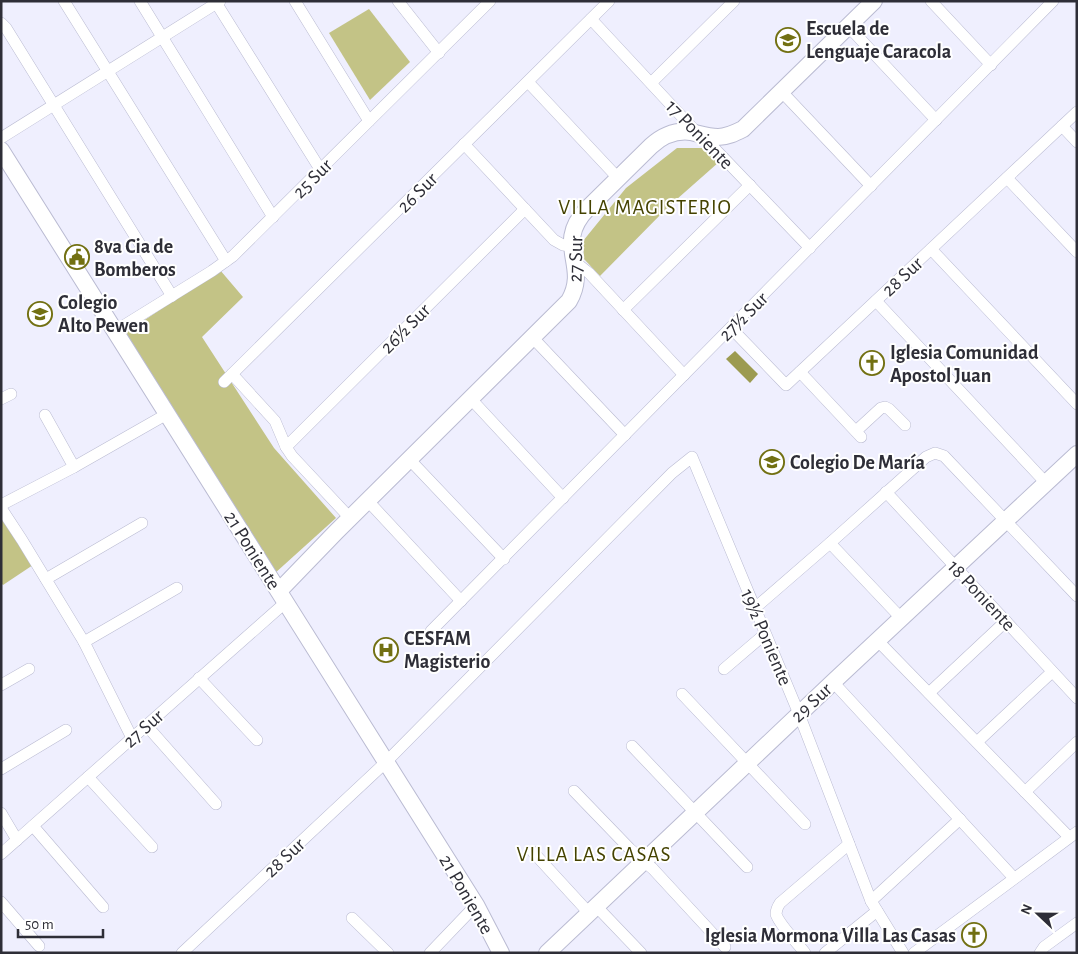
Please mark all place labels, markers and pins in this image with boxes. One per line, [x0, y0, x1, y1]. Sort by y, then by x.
place label: Escuela de Lenguaje Caracola [806, 19, 952, 62]
school or university icon: Escuela de Lenguaje Caracola [775, 27, 801, 53]
place label: 8va Cia de Bomberos [94, 237, 176, 280]
public building icon: 8va Cia de Bomberos [64, 244, 90, 270]
place label: Colegio Alto Pewen [58, 293, 149, 336]
school or university icon: Colegio Alto Pewen [27, 301, 53, 327]
place label: Iglesia Comunidad Apostol Juan [890, 343, 1039, 386]
church icon: Iglesia Comunidad Apostol Juan [859, 350, 885, 376]
school or university icon: Colegio De María [759, 449, 785, 475]
place label: Colegio De María [790, 453, 925, 473]
place label: CESFAM Magisterio [404, 629, 490, 672]
hospital icon: CESFAM Magisterio [373, 637, 399, 663]
church icon: Iglesia Mormona Villa Las Casas [961, 922, 987, 948]
place label: Iglesia Mormona Villa Las Casas [705, 926, 956, 946]

